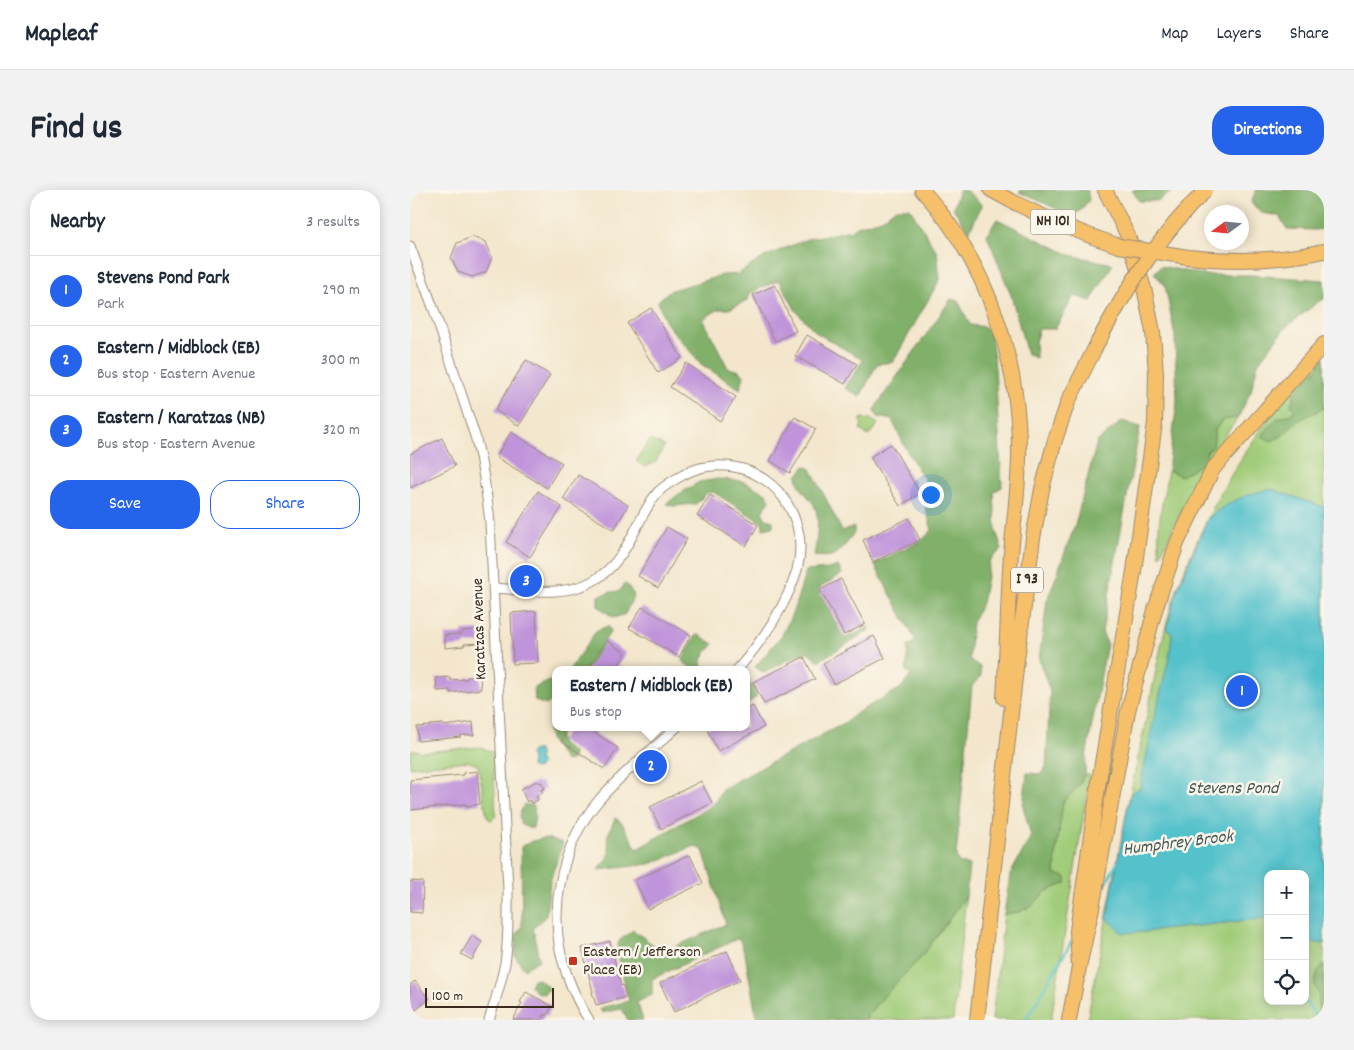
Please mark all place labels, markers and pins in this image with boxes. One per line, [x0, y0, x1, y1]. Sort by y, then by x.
pin: 3 [510, 562, 542, 600]
pin: 1 [1226, 672, 1258, 710]
pin: 2 [635, 747, 667, 785]
place label: Eastern / Jefferson Place (EB) [583, 941, 701, 982]
marker: Eastern / Jefferson Place (EB) [567, 955, 579, 967]

